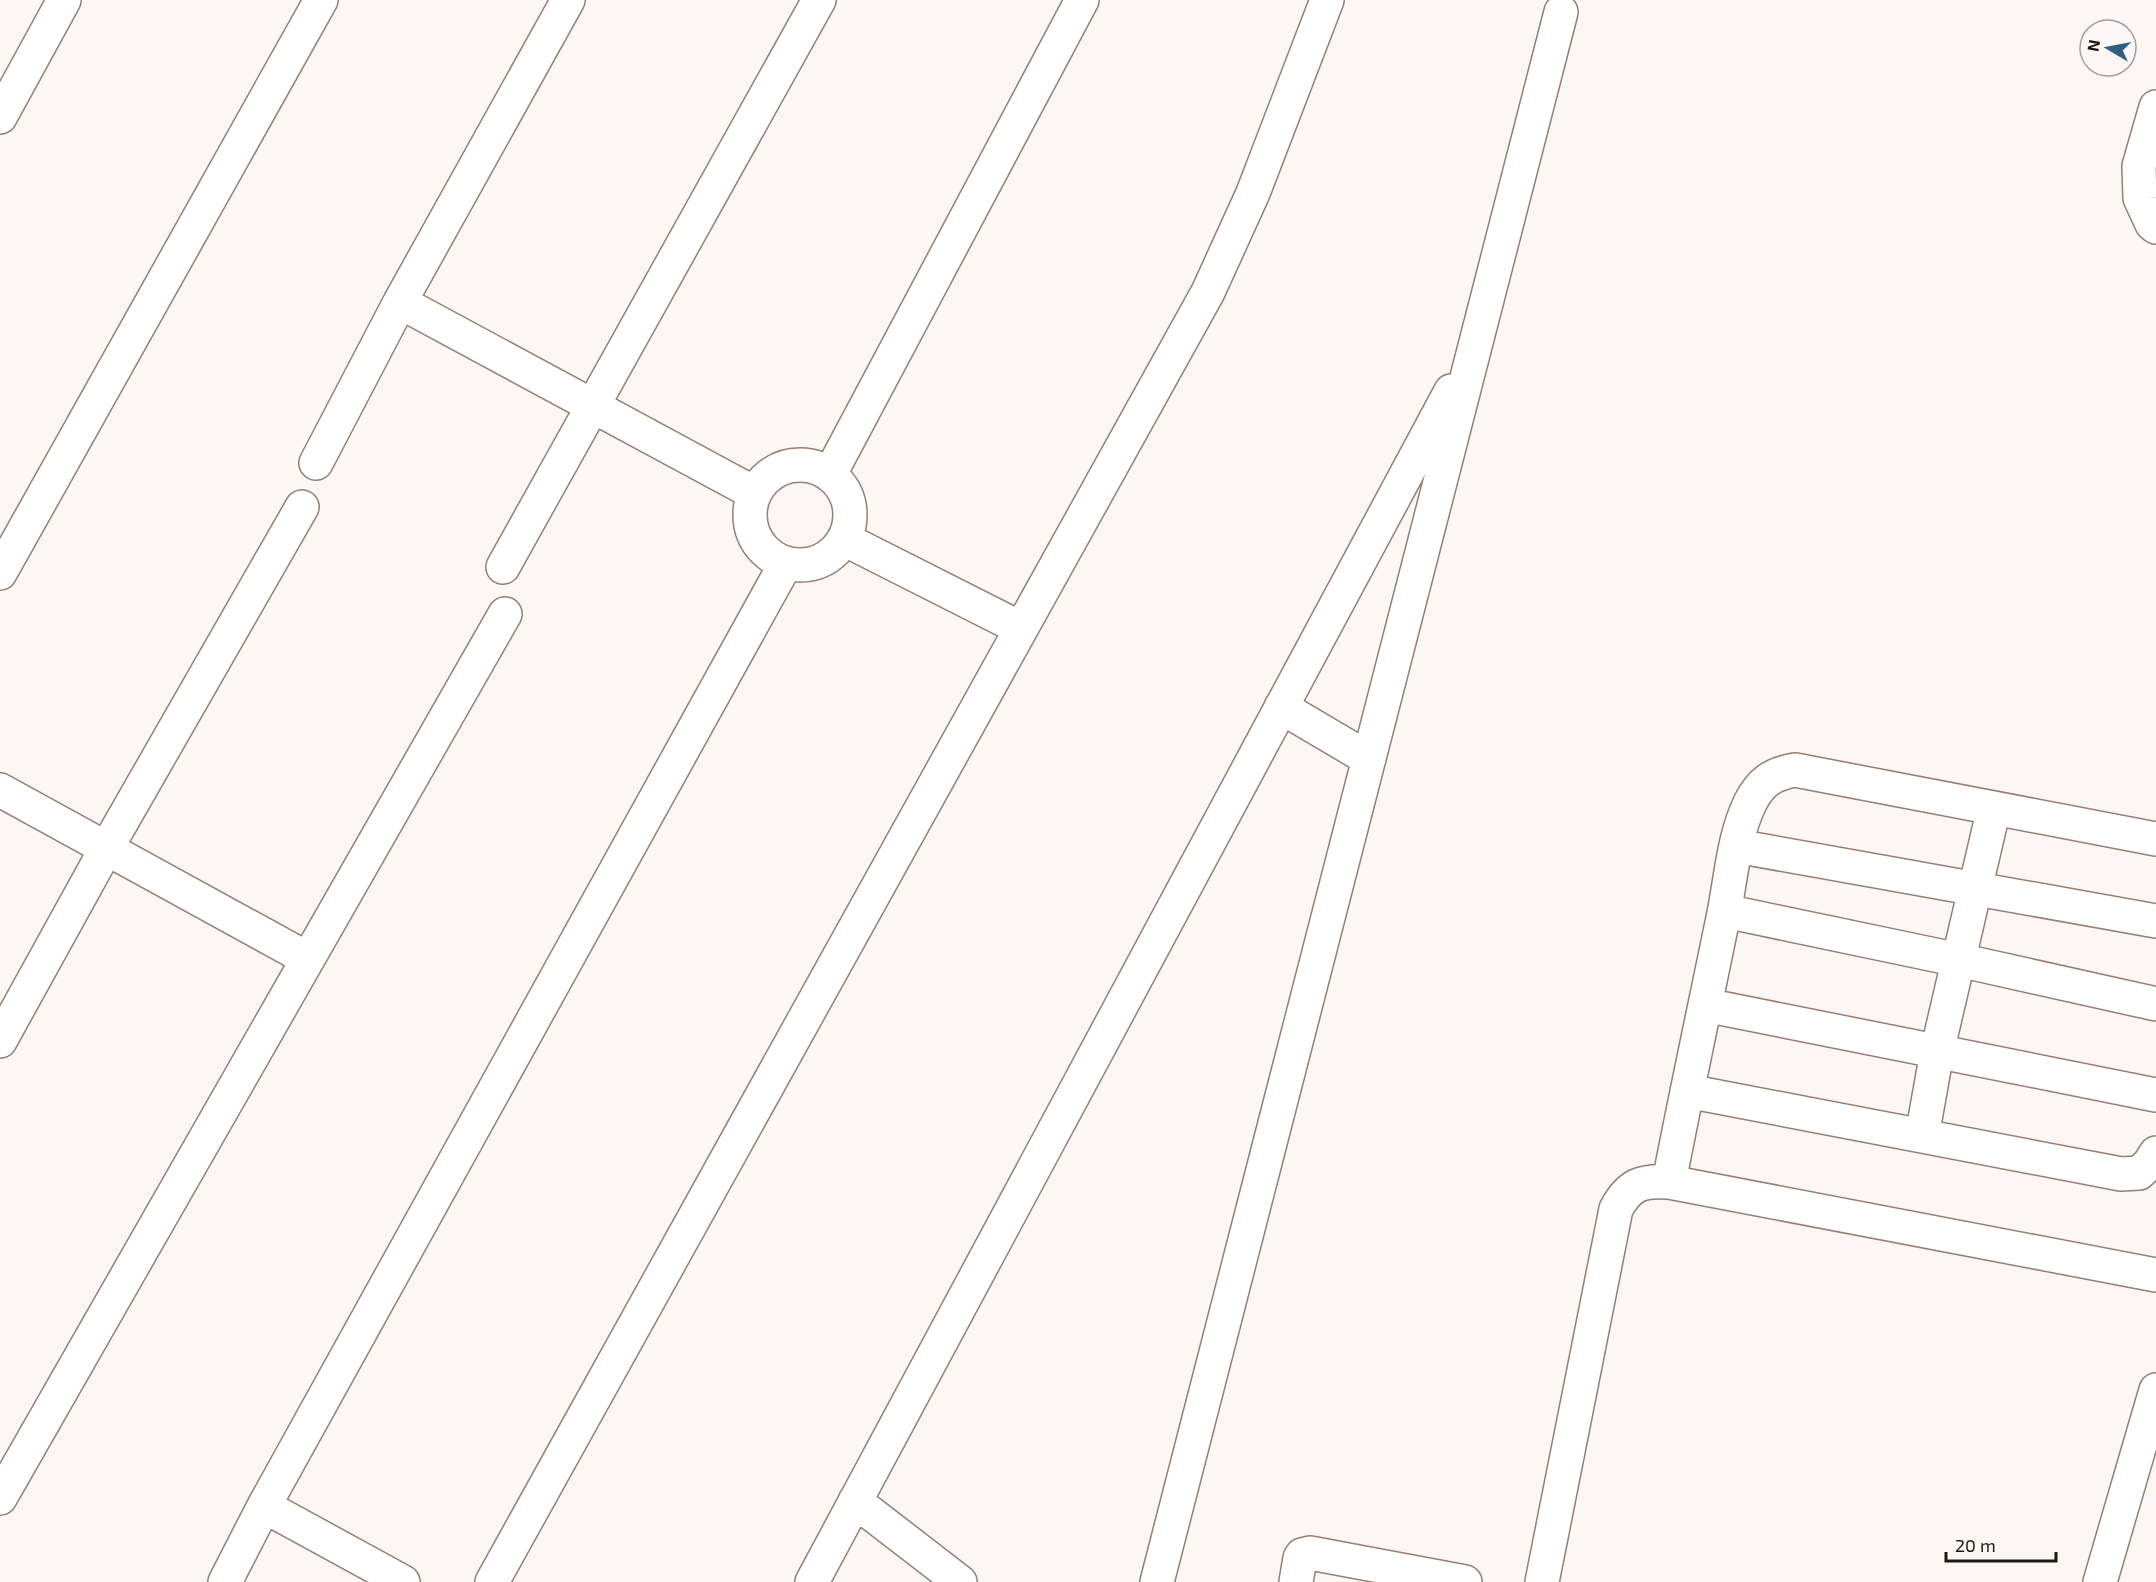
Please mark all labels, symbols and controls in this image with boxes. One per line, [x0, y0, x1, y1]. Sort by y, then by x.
north arrow [2078, 18, 2138, 78]
text: N [2082, 38, 2103, 53]
scale bar [1946, 1525, 2056, 1563]
text: 20 m [1955, 1534, 1996, 1556]

